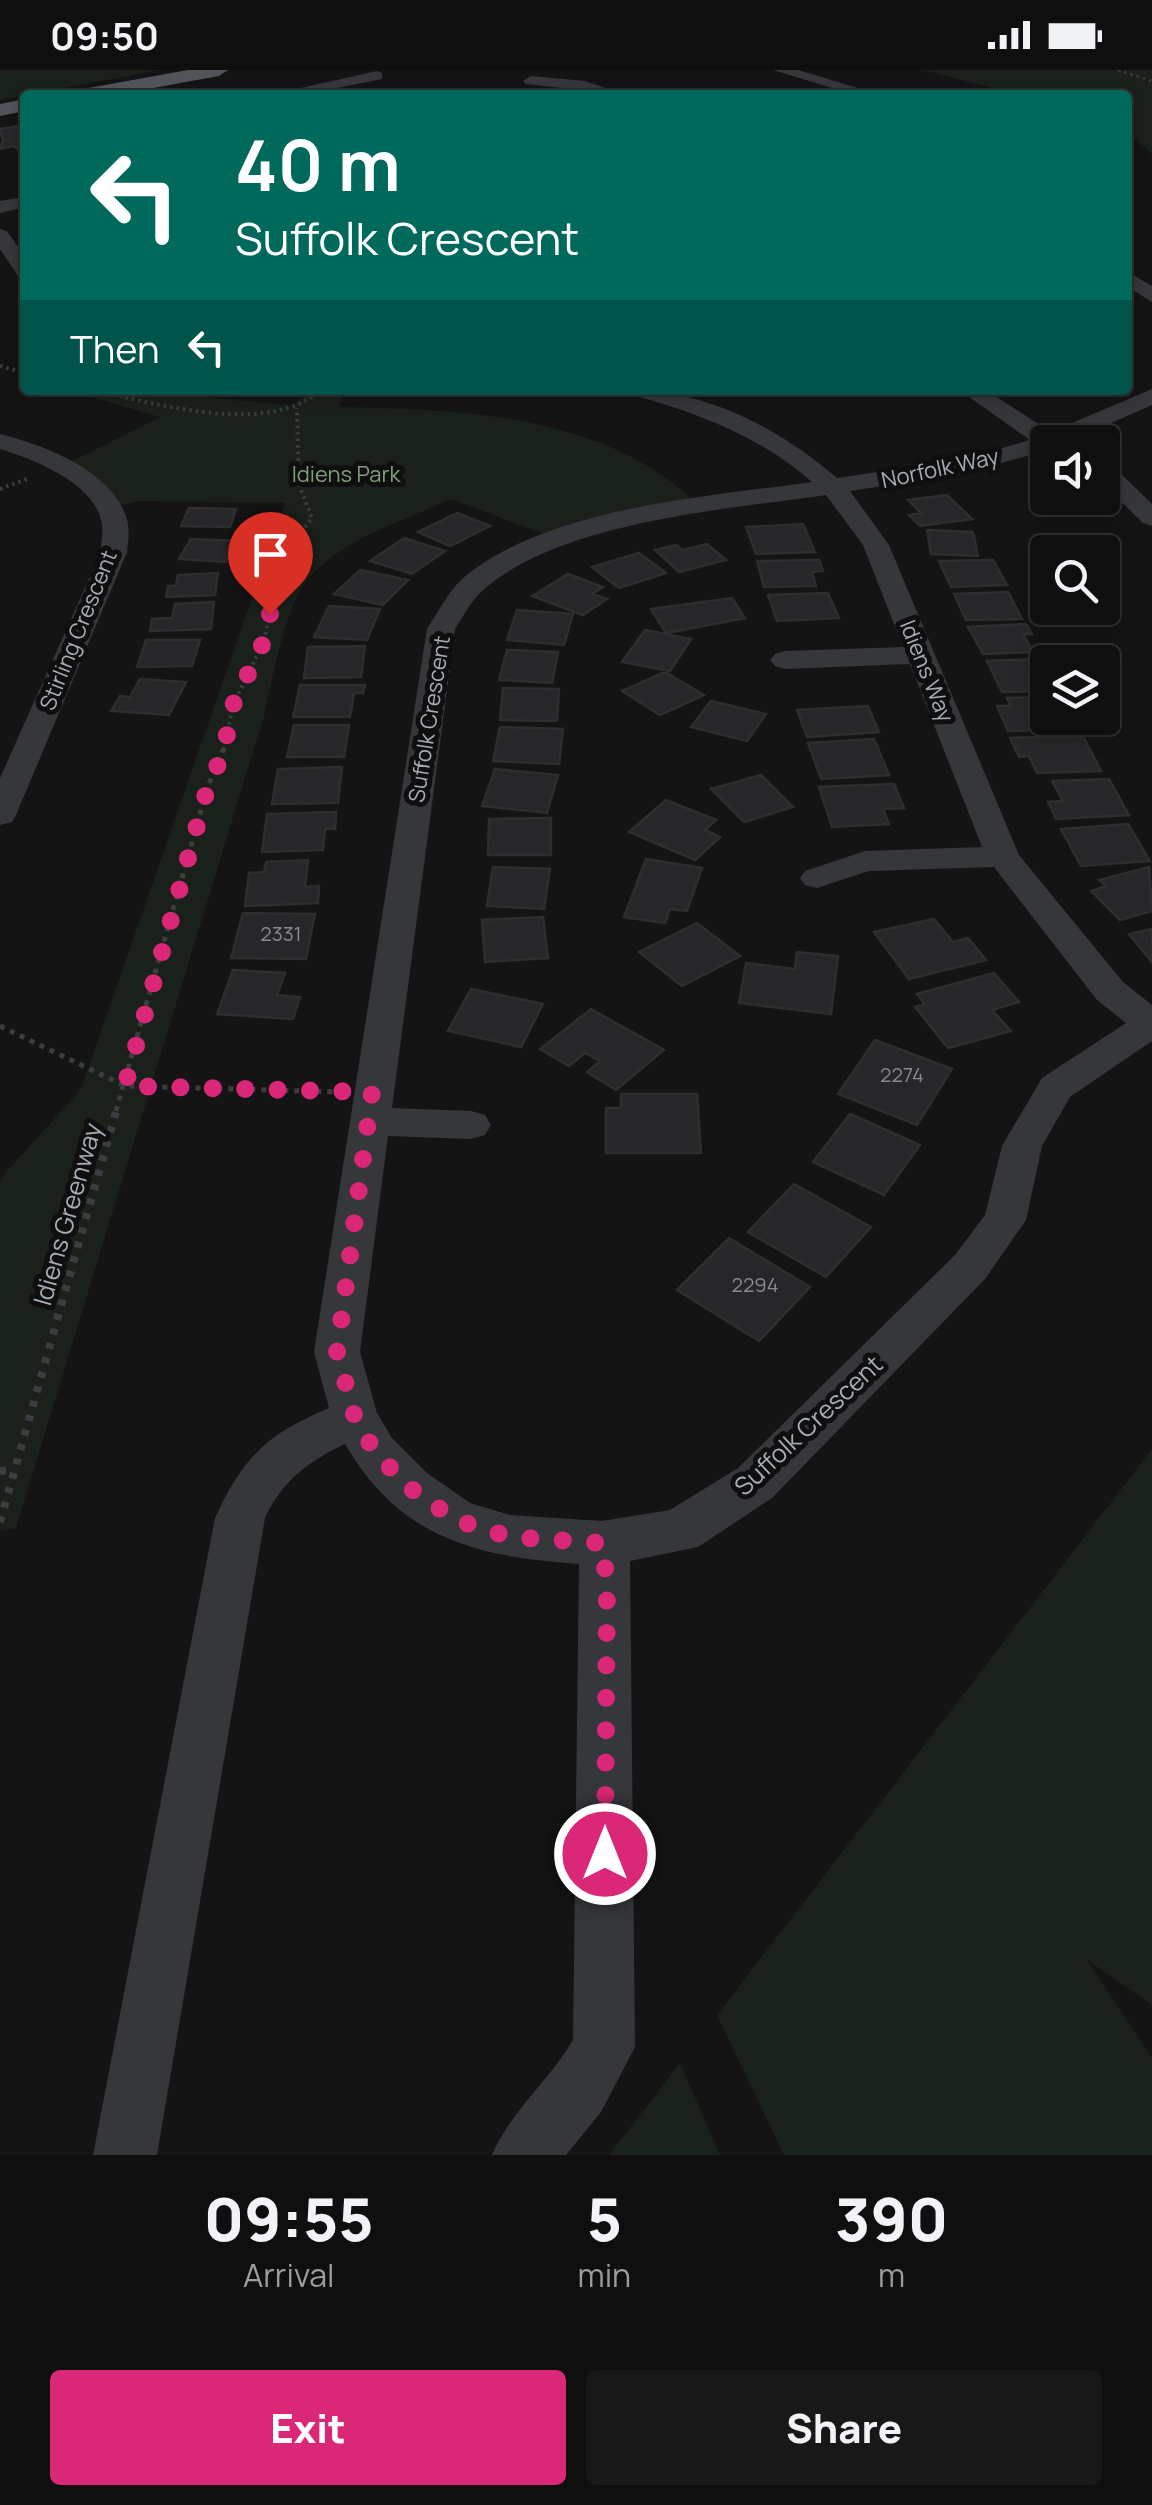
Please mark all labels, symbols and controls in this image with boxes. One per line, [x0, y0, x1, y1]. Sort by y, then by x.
text: 09:50 [50, 9, 159, 61]
text: 40 m [235, 116, 401, 212]
icon: left [70, 130, 200, 260]
text: Suffolk Crescent [235, 207, 579, 269]
icon: left [179, 320, 234, 375]
text: Then [70, 322, 159, 374]
map controls [1030, 425, 1120, 735]
button: sound [1030, 425, 1120, 515]
street label: Norfolk Way [878, 441, 1002, 495]
park label: Idiens Park [292, 459, 401, 489]
pin [228, 512, 313, 615]
icon: arrive [243, 527, 298, 582]
button: search [1030, 535, 1120, 625]
street label: Stirling Crescent [32, 545, 124, 715]
street label: Idiens Way [893, 615, 961, 727]
street label: Suffolk Crescent [401, 633, 457, 804]
button: layers [1030, 645, 1120, 735]
house number: 2331 [260, 920, 302, 947]
house number: 2274 [880, 1061, 924, 1088]
street label: Idiens Greenway [24, 1119, 110, 1309]
house number: 2294 [732, 1271, 779, 1298]
street label: Suffolk Crescent [726, 1347, 890, 1503]
position arrow [553, 1802, 657, 1906]
text: 09:55 [204, 2177, 374, 2259]
text: 5 [587, 2177, 622, 2259]
text: 390 [835, 2177, 948, 2259]
text: Arrival [243, 2253, 334, 2297]
text: min [578, 2253, 631, 2297]
text: m [878, 2253, 905, 2297]
button: Exit [50, 2370, 566, 2485]
button: Share [586, 2370, 1102, 2485]

